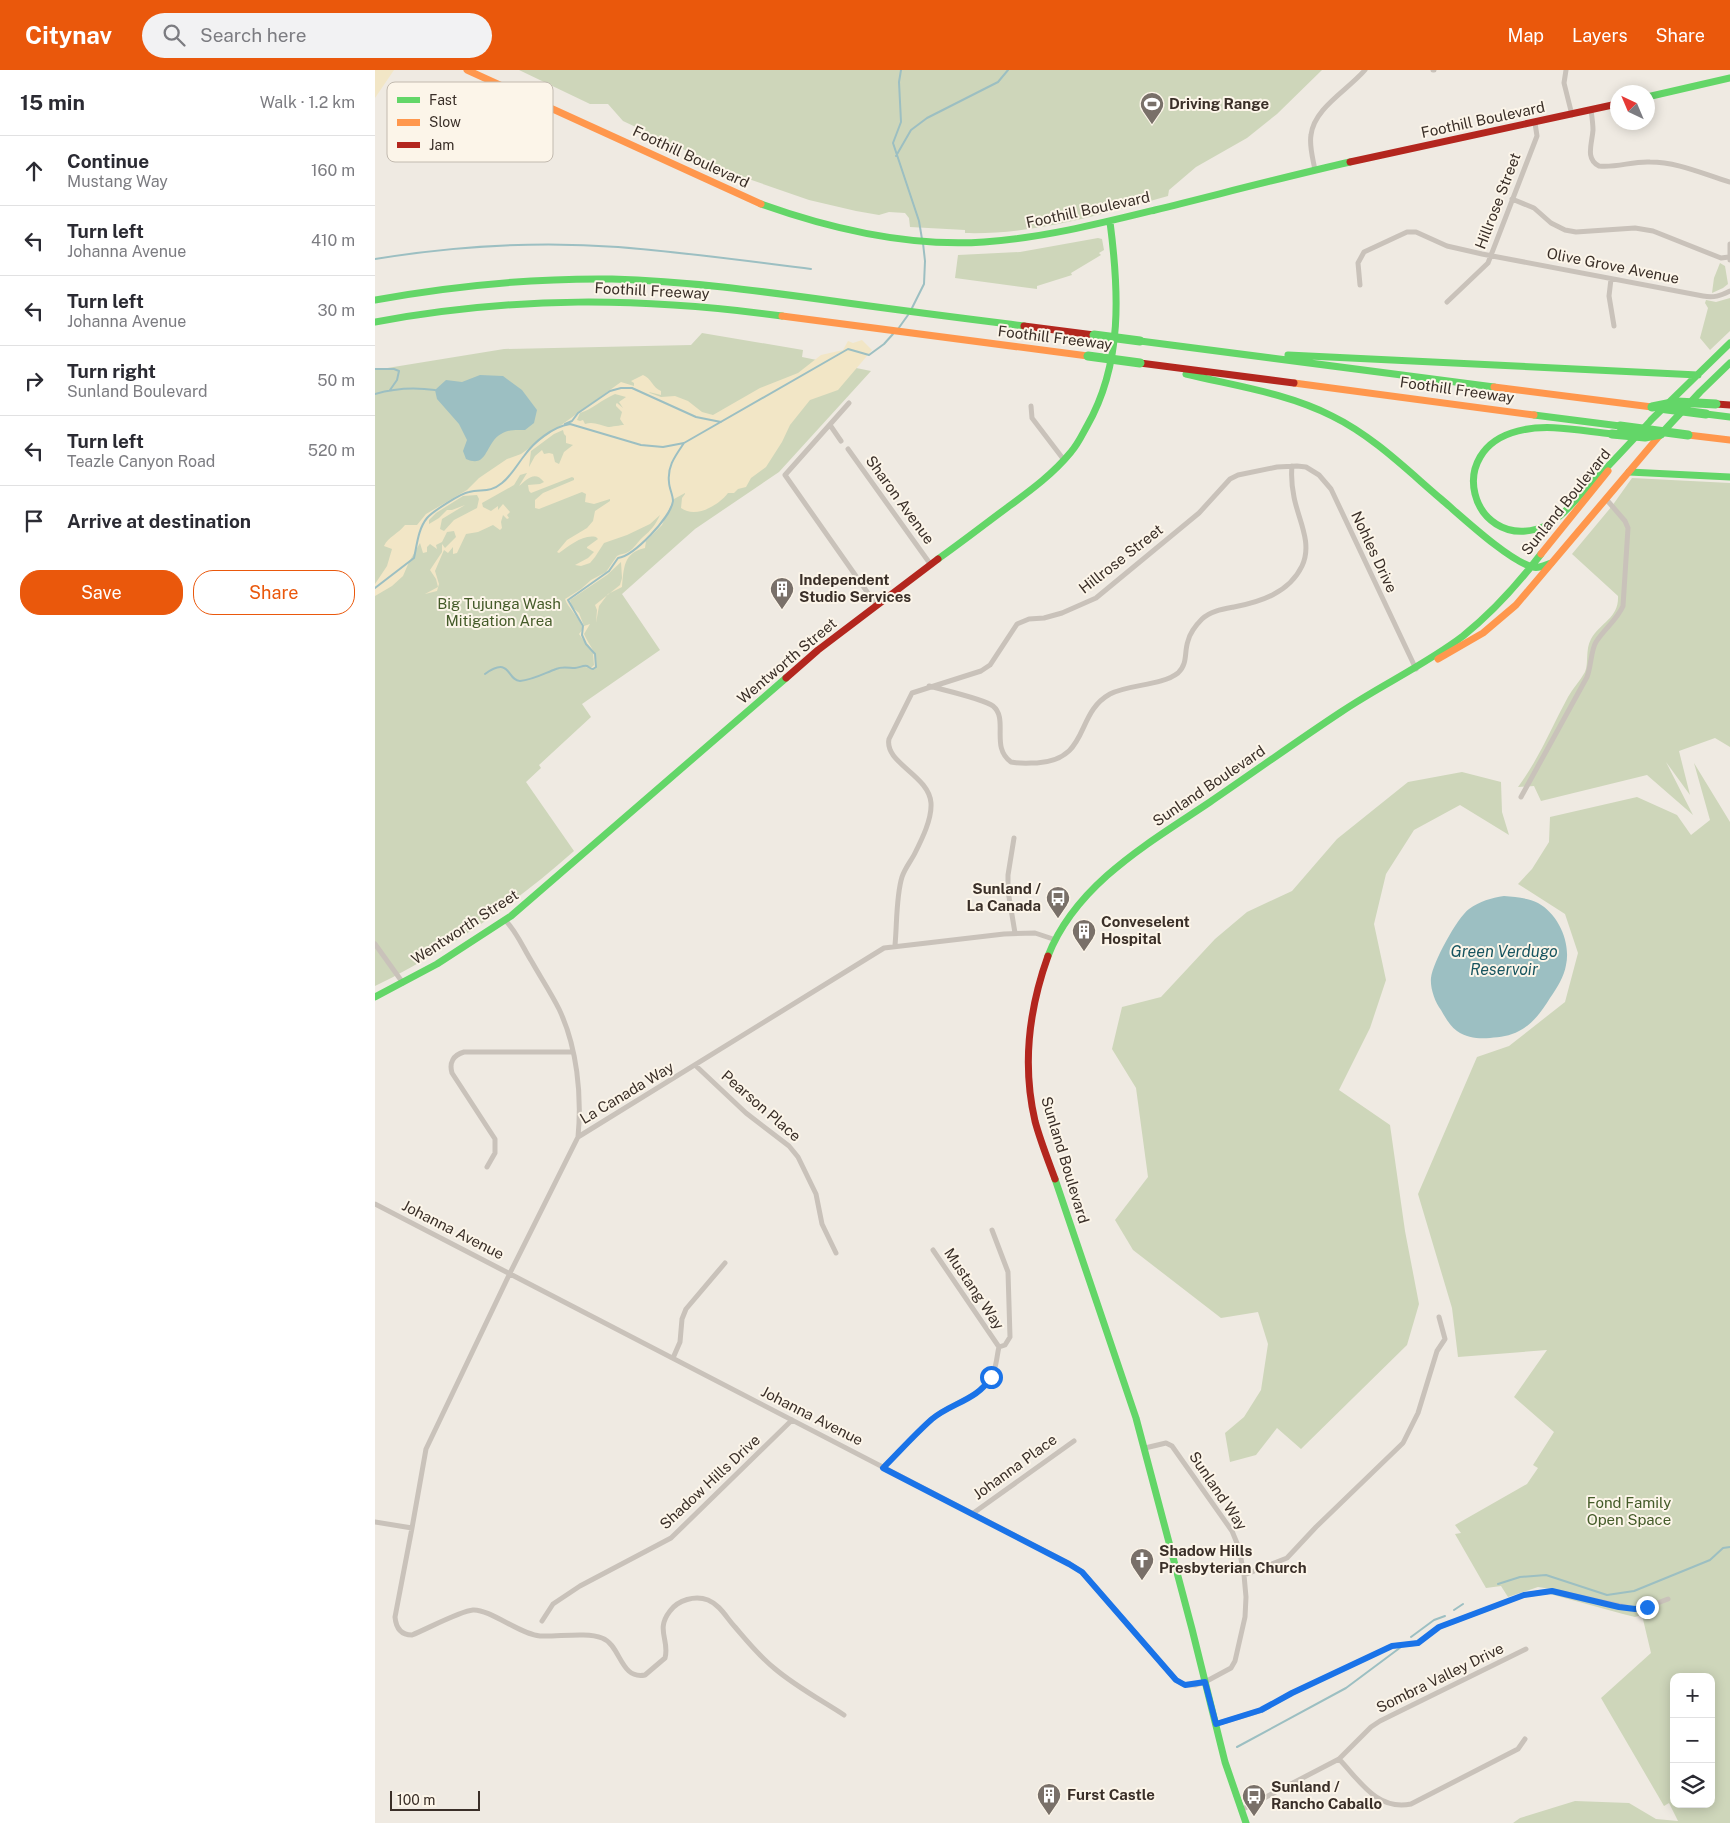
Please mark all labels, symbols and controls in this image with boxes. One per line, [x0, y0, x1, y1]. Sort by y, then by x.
search box [142, 13, 492, 58]
text: Citynav [25, 21, 112, 49]
icon: search [160, 21, 188, 49]
text: Search here [200, 24, 307, 46]
text: Map [1508, 25, 1544, 46]
text: Layers [1572, 25, 1628, 46]
text: Share [1656, 25, 1705, 46]
legend [387, 82, 553, 162]
north arrow [1610, 85, 1655, 130]
text: 15 min [20, 90, 85, 115]
sports icon: Driving Range [1139, 91, 1165, 125]
text: Fast [429, 92, 457, 108]
text: Walk · 1.2 km [260, 93, 355, 112]
place label: Driving Range [1169, 95, 1269, 112]
street label: Foothill Boulevard [1419, 98, 1546, 141]
text: Slow [429, 114, 461, 130]
street label: Foothill Boulevard [630, 122, 752, 191]
text: Jam [429, 137, 454, 153]
text: Continue [67, 150, 149, 172]
street label: Hillrose Street [1471, 150, 1524, 251]
icon: ahead [20, 157, 48, 185]
text: 160 m [311, 161, 355, 180]
text: Mustang Way [67, 172, 168, 191]
street label: Foothill Boulevard [1024, 188, 1151, 231]
text: Turn left [67, 220, 144, 242]
icon: left [20, 227, 48, 255]
text: 410 m [311, 231, 355, 250]
text: Johanna Avenue [67, 242, 186, 261]
street label: Olive Grove Avenue [1545, 244, 1681, 287]
street label: Foothill Freeway [594, 279, 710, 302]
text: Turn left [67, 290, 144, 312]
icon: left [20, 297, 48, 325]
text: 30 m [318, 301, 355, 320]
text: Johanna Avenue [67, 312, 186, 331]
street label: Foothill Freeway [997, 322, 1113, 353]
text: Turn right [67, 360, 156, 382]
icon: right [20, 367, 48, 395]
text: 50 m [317, 371, 355, 390]
street label: Foothill Freeway [1399, 373, 1515, 406]
text: Sunland Boulevard [67, 382, 208, 401]
text: Turn left [67, 430, 144, 452]
icon: left [20, 437, 48, 465]
text: 520 m [308, 441, 355, 460]
street label: Sunland Boulevard [1518, 445, 1614, 558]
text: Teazle Canyon Road [67, 452, 215, 471]
street label: Sharon Avenue [863, 452, 938, 547]
icon: arrive [20, 507, 48, 535]
street label: Nohles Drive [1348, 508, 1401, 595]
text: Arrive at destination [67, 510, 251, 532]
street label: Hillrose Street [1075, 520, 1166, 597]
button: Save [20, 570, 183, 615]
button: Share [193, 570, 355, 615]
place label: Independent Studio Services [799, 571, 911, 605]
building icon: Independent Studio Services [769, 576, 795, 610]
park label: Big Tujunga Wash Mitigation Area [437, 595, 561, 629]
street label: Wentworth Street [734, 614, 840, 707]
street label: Sunland Boulevard [1149, 742, 1268, 829]
place label: Sunland / La Canada [967, 880, 1041, 914]
bus stop icon: Sunland / La Canada [1045, 885, 1071, 919]
street label: Wentworth Street [408, 886, 521, 967]
place label: Conveselent Hospital [1101, 913, 1190, 947]
building icon: Conveselent Hospital [1071, 918, 1097, 952]
water label: Green Verdugo Reservoir [1450, 942, 1558, 979]
street label: La Canada Way [577, 1058, 677, 1127]
street label: Pearson Place [718, 1067, 804, 1145]
street label: Sunland Boulevard [1038, 1094, 1093, 1225]
street label: Johanna Avenue [399, 1197, 507, 1263]
street label: Mustang Way [941, 1245, 1008, 1333]
route start [980, 1366, 1003, 1389]
street label: Johanna Avenue [758, 1383, 866, 1449]
street label: Shadow Hills Drive [656, 1431, 763, 1532]
street label: Johanna Place [970, 1431, 1060, 1503]
street label: Sunland Way [1186, 1448, 1251, 1533]
park label: Fond Family Open Space [1587, 1494, 1671, 1528]
place label: Shadow Hills Presbyterian Church [1159, 1542, 1307, 1576]
church icon: Shadow Hills Presbyterian Church [1129, 1547, 1155, 1581]
route end [1636, 1596, 1659, 1619]
street label: Sombra Valley Drive [1373, 1639, 1506, 1716]
map controls [1670, 1673, 1715, 1808]
button: + [1670, 1673, 1715, 1718]
button: − [1670, 1718, 1715, 1763]
button: layers [1670, 1763, 1715, 1808]
place label: Sunland / Rancho Caballo [1271, 1778, 1383, 1812]
building icon: Furst Castle [1036, 1782, 1062, 1816]
bus stop icon: Sunland / Rancho Caballo [1241, 1783, 1267, 1817]
place label: Furst Castle [1067, 1786, 1155, 1803]
scale bar [390, 1788, 480, 1811]
text: 100 m [397, 1792, 435, 1808]

